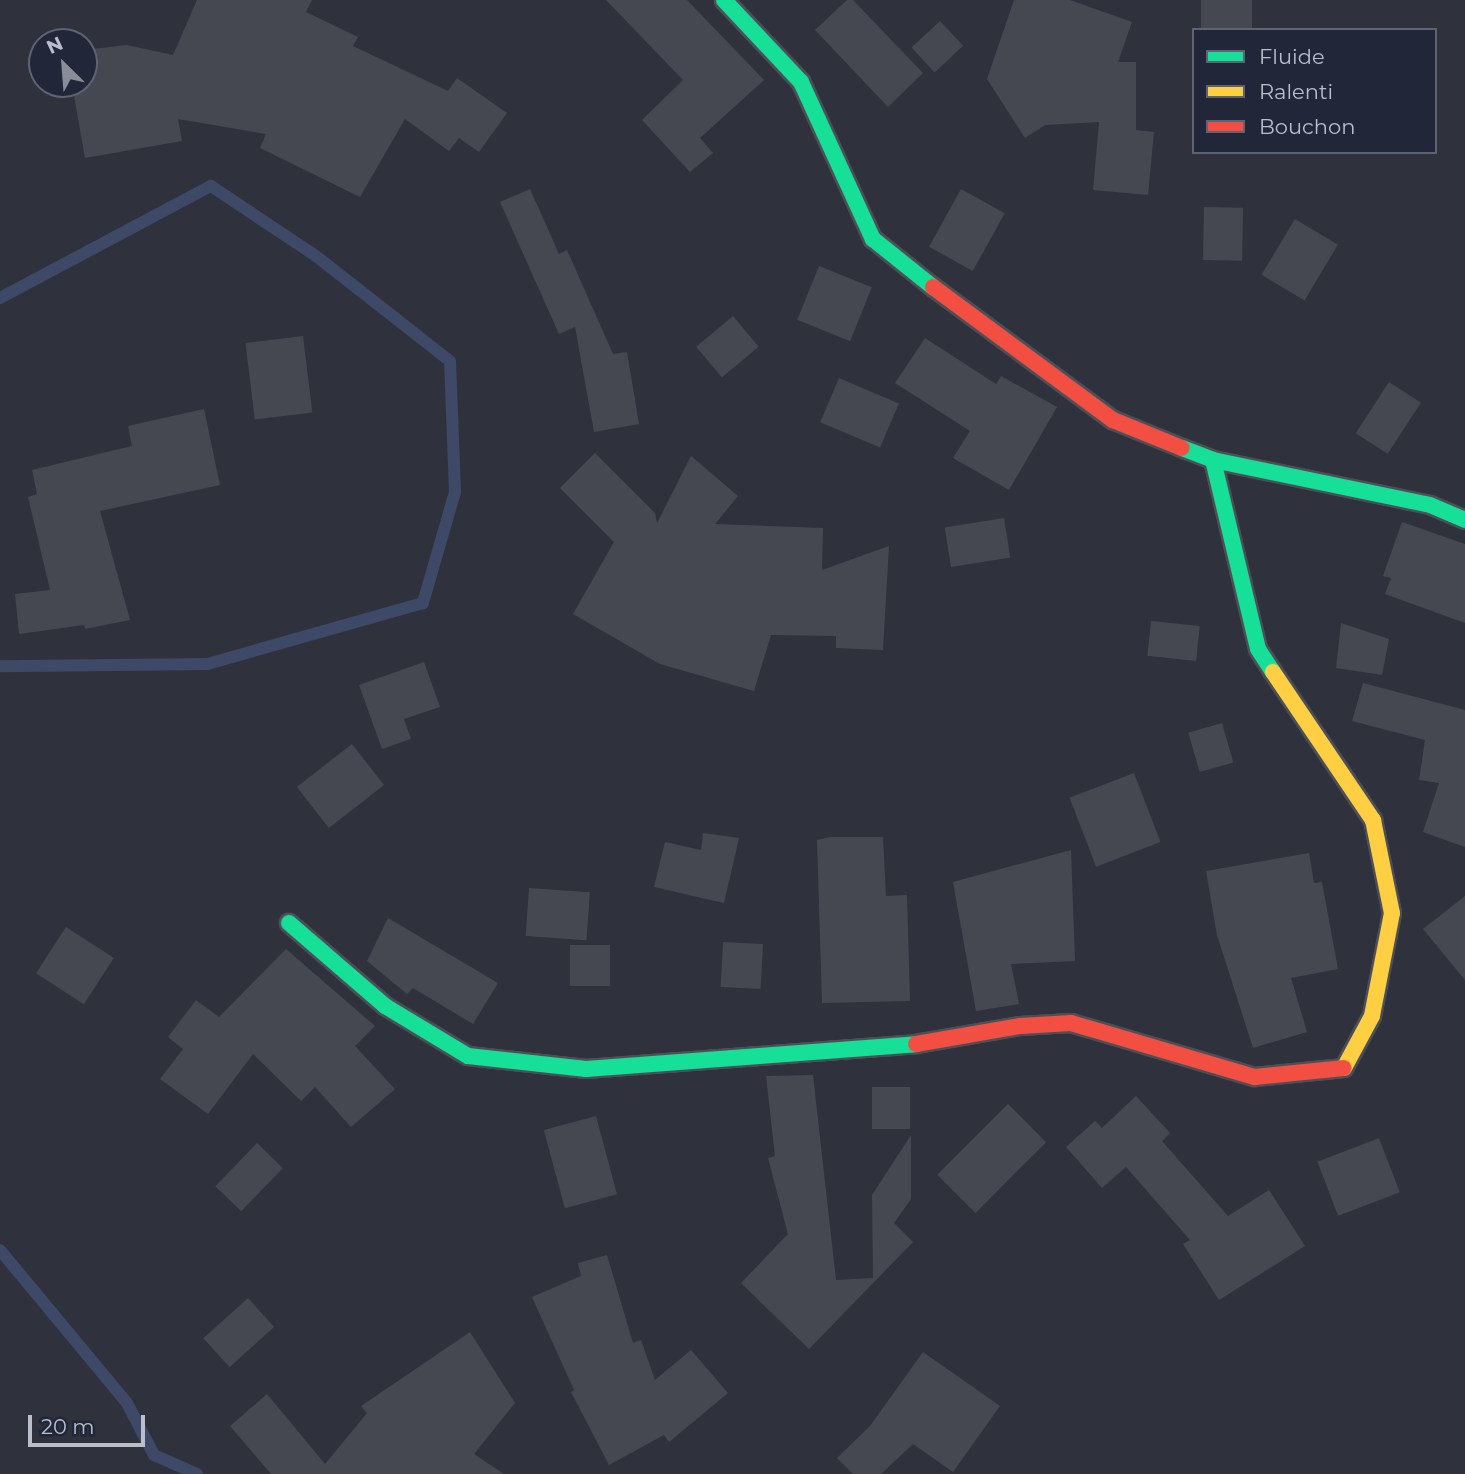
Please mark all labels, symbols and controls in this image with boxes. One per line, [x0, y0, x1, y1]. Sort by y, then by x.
north arrow [28, 28, 98, 98]
legend [1192, 28, 1437, 154]
text: N [43, 32, 67, 59]
text: Fluide [1259, 44, 1325, 69]
text: Ralenti [1259, 79, 1333, 104]
text: Bouchon [1259, 114, 1355, 139]
scale bar [32, 1400, 149, 1444]
text: 20 m [41, 1414, 95, 1439]

